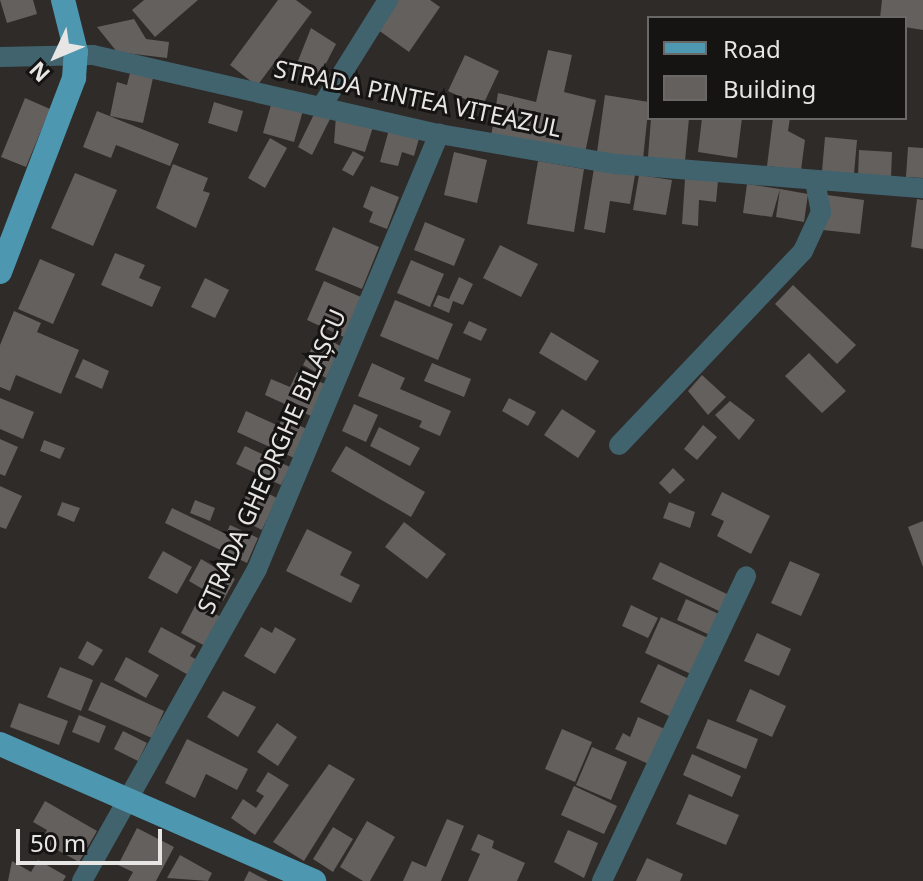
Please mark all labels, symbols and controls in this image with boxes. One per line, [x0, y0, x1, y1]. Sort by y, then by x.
north arrow [16, 16, 96, 96]
legend [647, 16, 907, 120]
text: Road [723, 32, 781, 65]
street label: STRADA PINTEA VITEAZUL [272, 53, 564, 143]
text: N [22, 56, 56, 90]
text: Building [723, 72, 816, 105]
street label: STRADA GHEORGHE BILAȘCU [191, 304, 351, 618]
scale bar [20, 813, 166, 863]
text: 50 m [30, 826, 86, 859]

